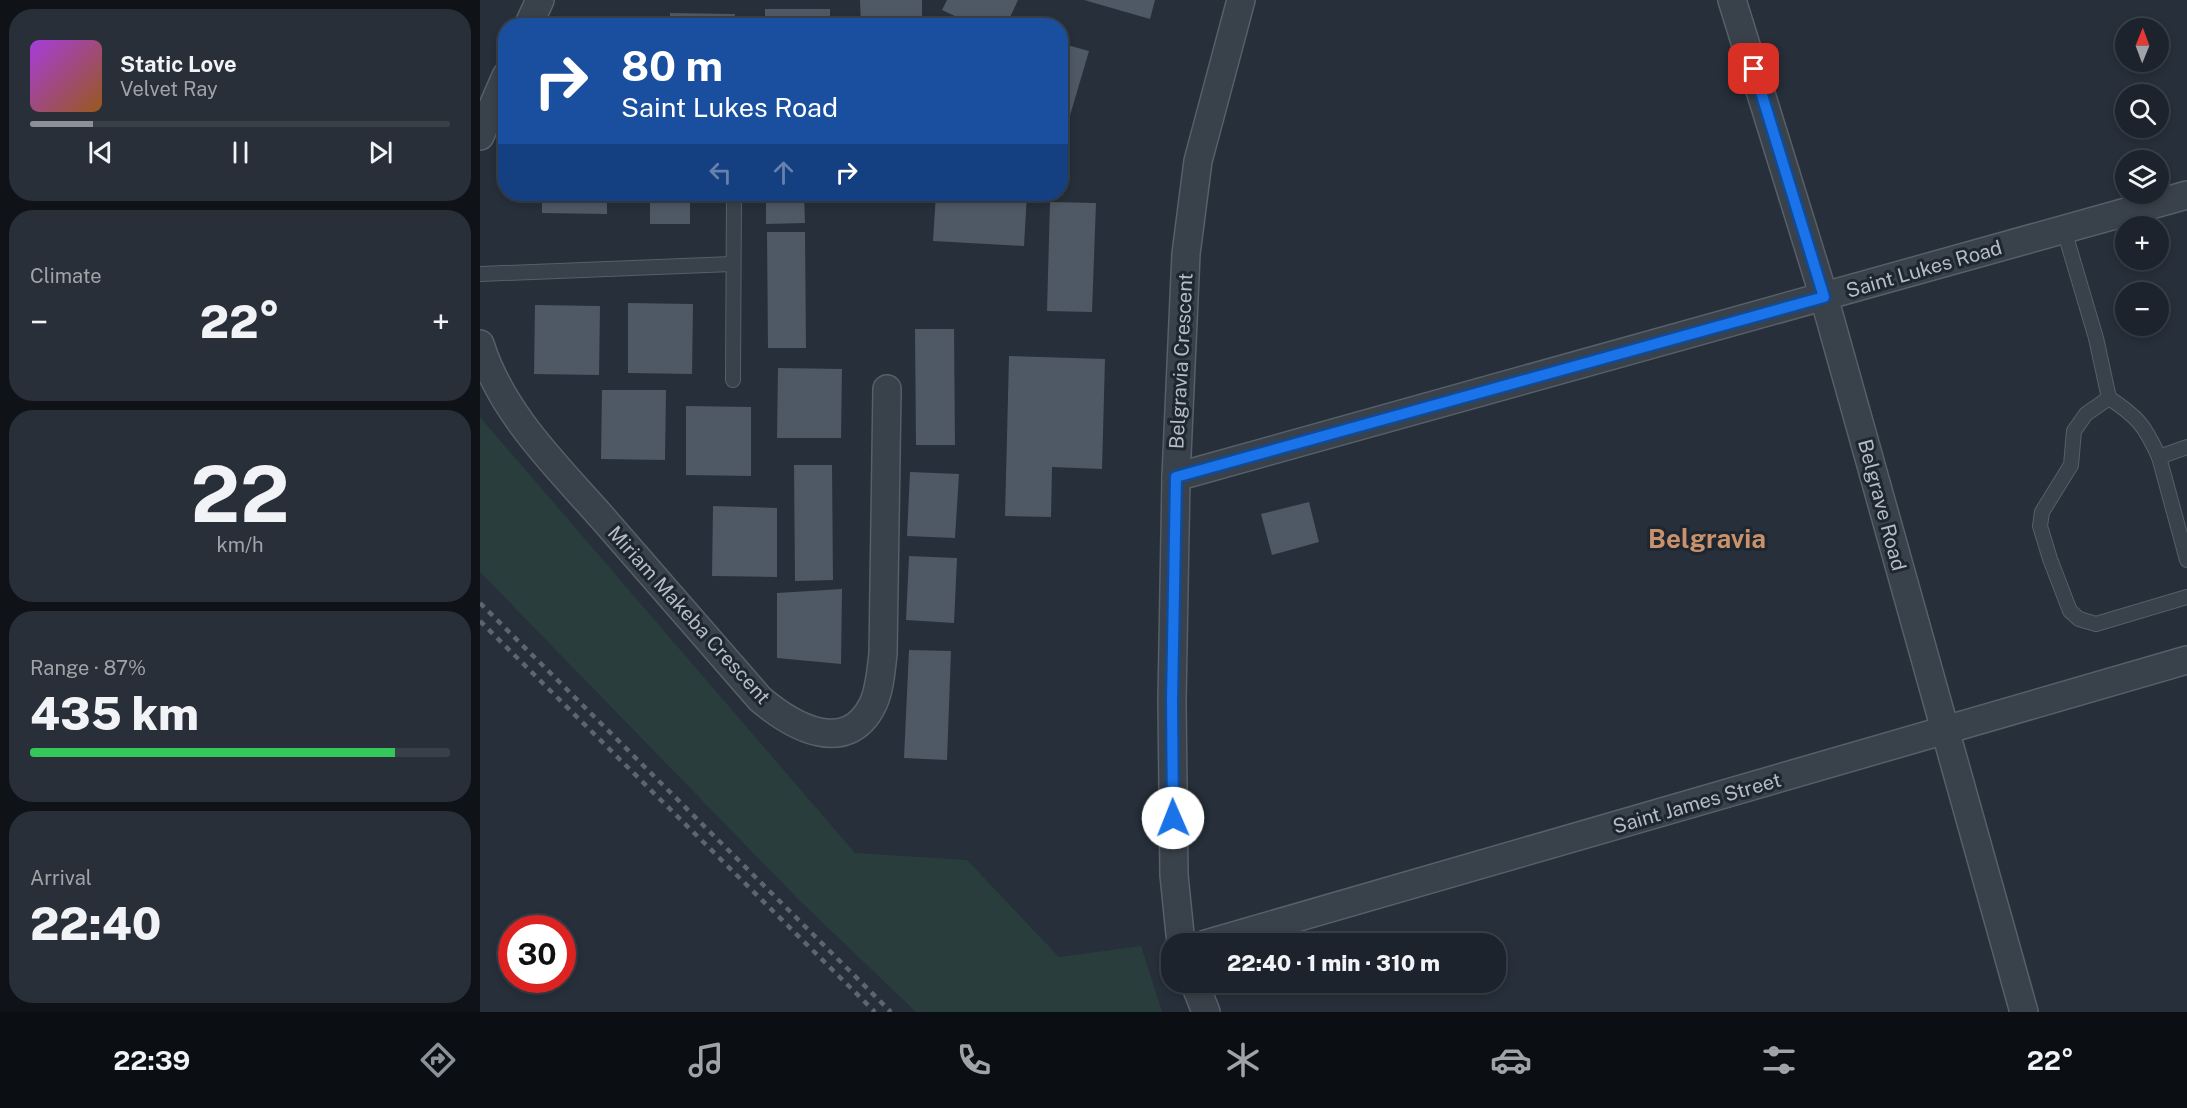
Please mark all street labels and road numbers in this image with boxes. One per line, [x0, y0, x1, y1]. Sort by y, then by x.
street label: Saint Lukes Road [1843, 235, 2005, 303]
street label: Belgravia Crescent [1164, 272, 1198, 450]
street label: Belgrave Road [1853, 437, 1911, 573]
street label: Miriam Makeba Crescent [603, 521, 775, 709]
street label: Saint James Street [1610, 767, 1784, 839]

